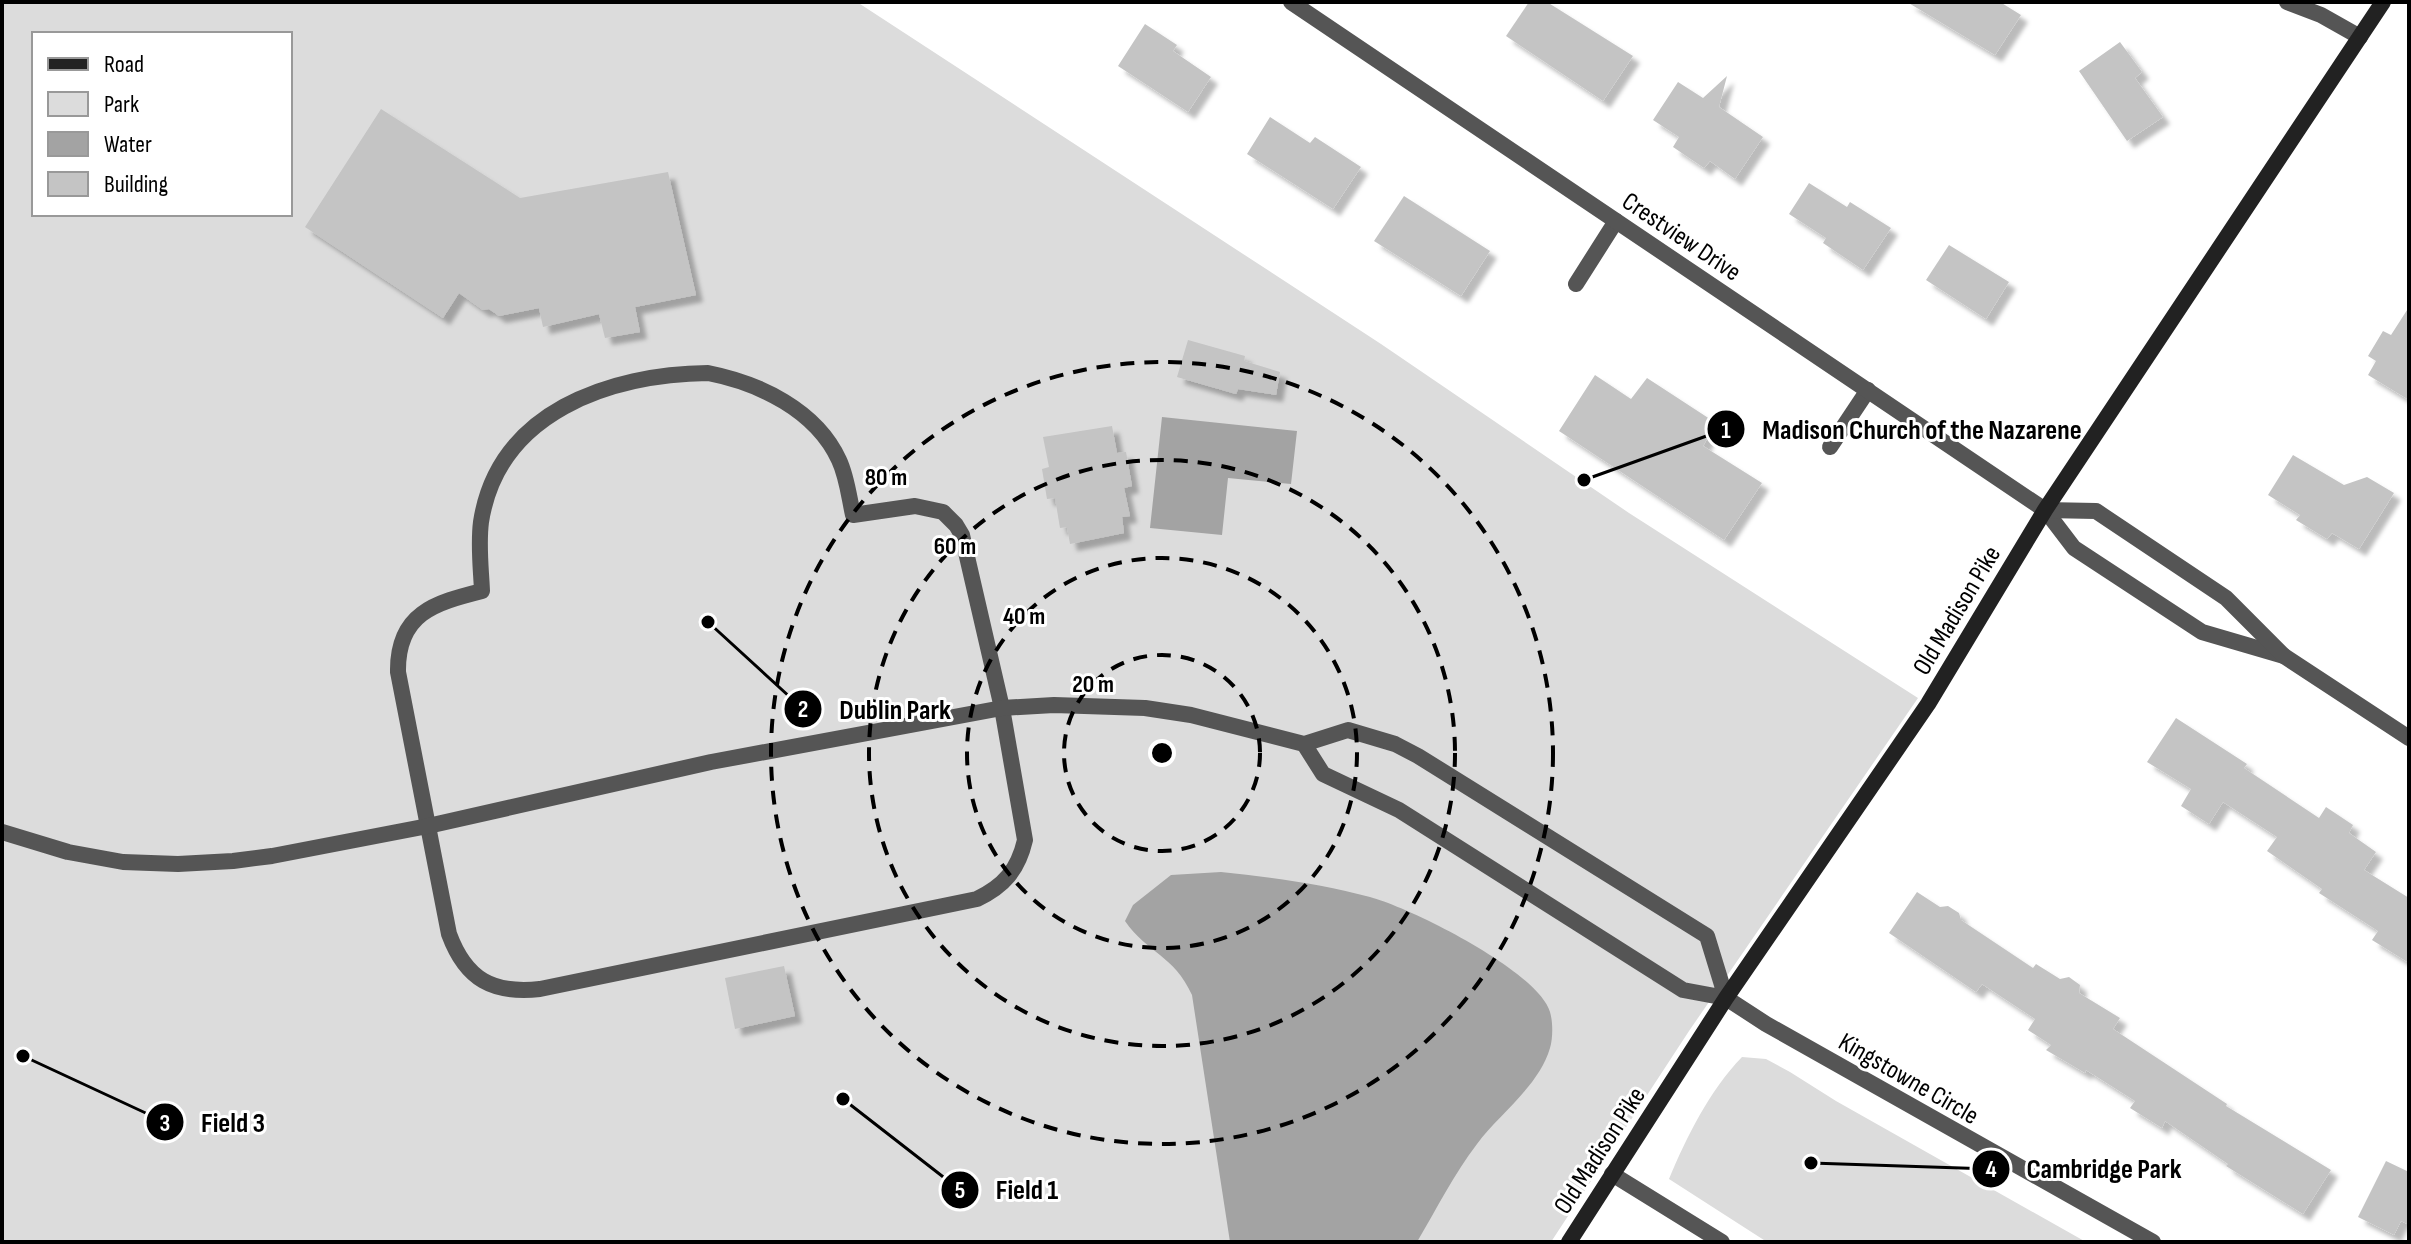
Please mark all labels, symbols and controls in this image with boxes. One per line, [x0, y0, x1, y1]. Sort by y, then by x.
legend [32, 32, 292, 216]
text: Road [104, 50, 144, 79]
text: Park [104, 90, 139, 119]
text: Water [104, 130, 152, 159]
text: Building [104, 170, 168, 199]
street label: Crestview Drive [1616, 186, 1747, 288]
callout: Madison Church of the Nazarene [1706, 403, 2098, 455]
text: Madison Church of the Nazarene [1762, 414, 2082, 447]
text: 1 [1721, 416, 1731, 445]
text: 80 m [865, 463, 907, 492]
text: 60 m [934, 532, 976, 561]
street label: Old Madison Pike [1907, 541, 2008, 681]
text: 40 m [1003, 602, 1045, 631]
text: 20 m [1072, 670, 1114, 699]
callout: Dublin Park [783, 683, 967, 735]
text: Dublin Park [839, 694, 951, 727]
text: 2 [798, 695, 808, 724]
centre of rings [1148, 739, 1176, 767]
street label: Kingstowne Circle [1833, 1027, 1984, 1132]
street label: Old Madison Pike [1548, 1082, 1653, 1220]
callout: Field 3 [145, 1096, 281, 1148]
text: Field 3 [201, 1107, 265, 1140]
text: 3 [160, 1109, 170, 1138]
callout: Cambridge Park [1971, 1143, 2198, 1195]
text: Cambridge Park [2027, 1153, 2182, 1186]
text: 4 [1985, 1155, 1997, 1184]
callout: Field 1 [940, 1164, 1075, 1216]
text: Field 1 [996, 1174, 1058, 1207]
text: 5 [955, 1176, 965, 1205]

